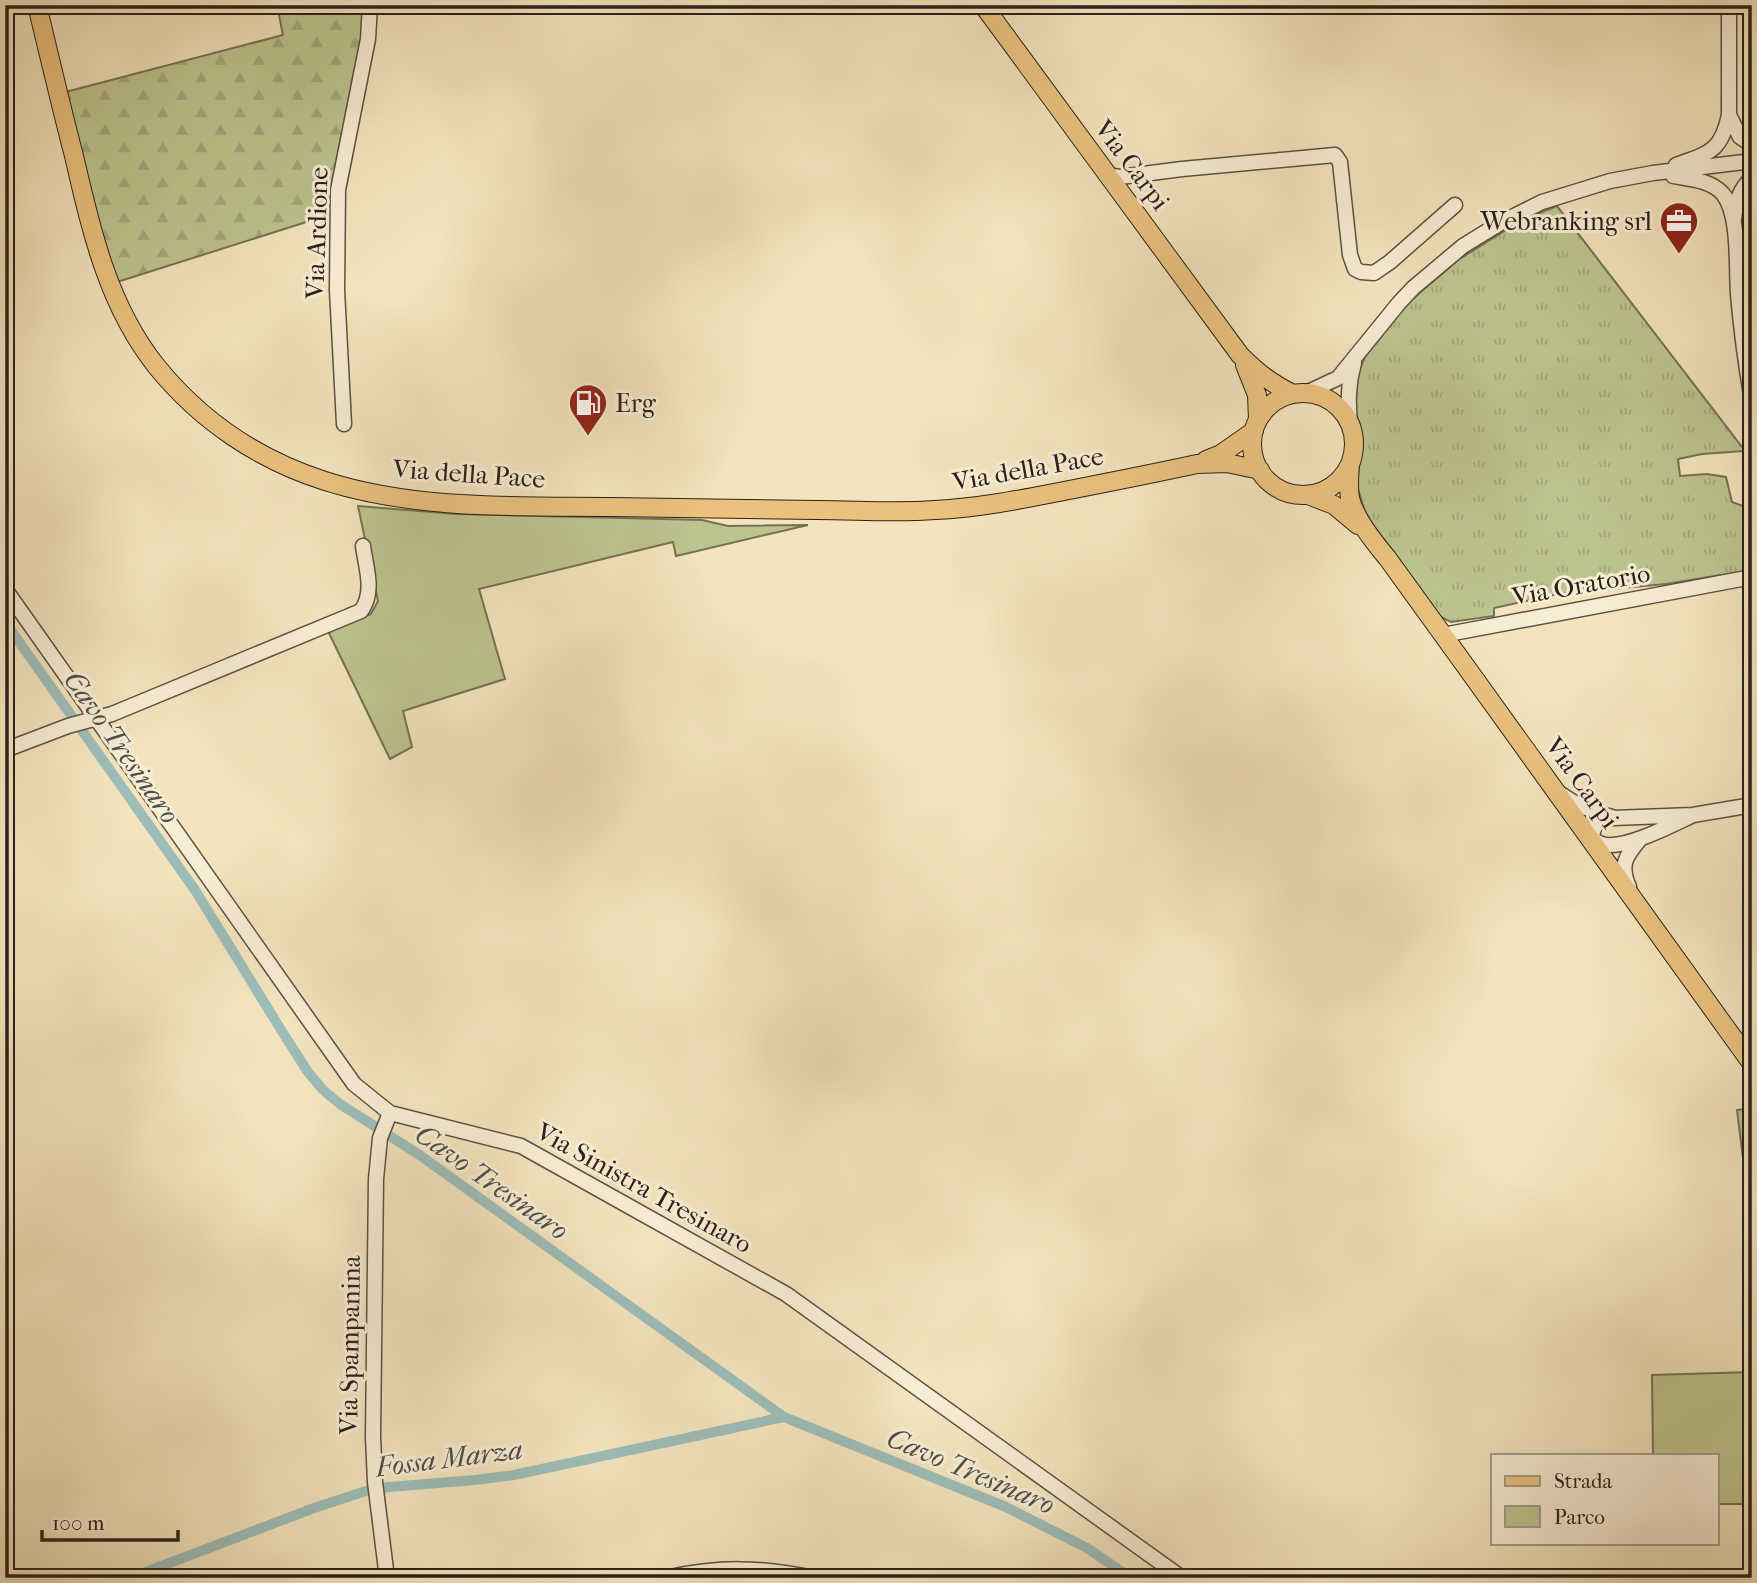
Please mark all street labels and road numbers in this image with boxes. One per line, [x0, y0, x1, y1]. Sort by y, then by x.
street label: Via Carpi [1087, 113, 1176, 217]
street label: Via Ardione [299, 166, 335, 301]
street label: Via della Pace [949, 440, 1106, 498]
street label: Via della Pace [391, 453, 546, 495]
street label: Via Oratorio [1508, 558, 1653, 613]
street label: Via Carpi [1538, 731, 1626, 835]
street label: Via Sinistra Tresinaro [530, 1115, 757, 1260]
street label: Via Spampanina [333, 1254, 367, 1436]

